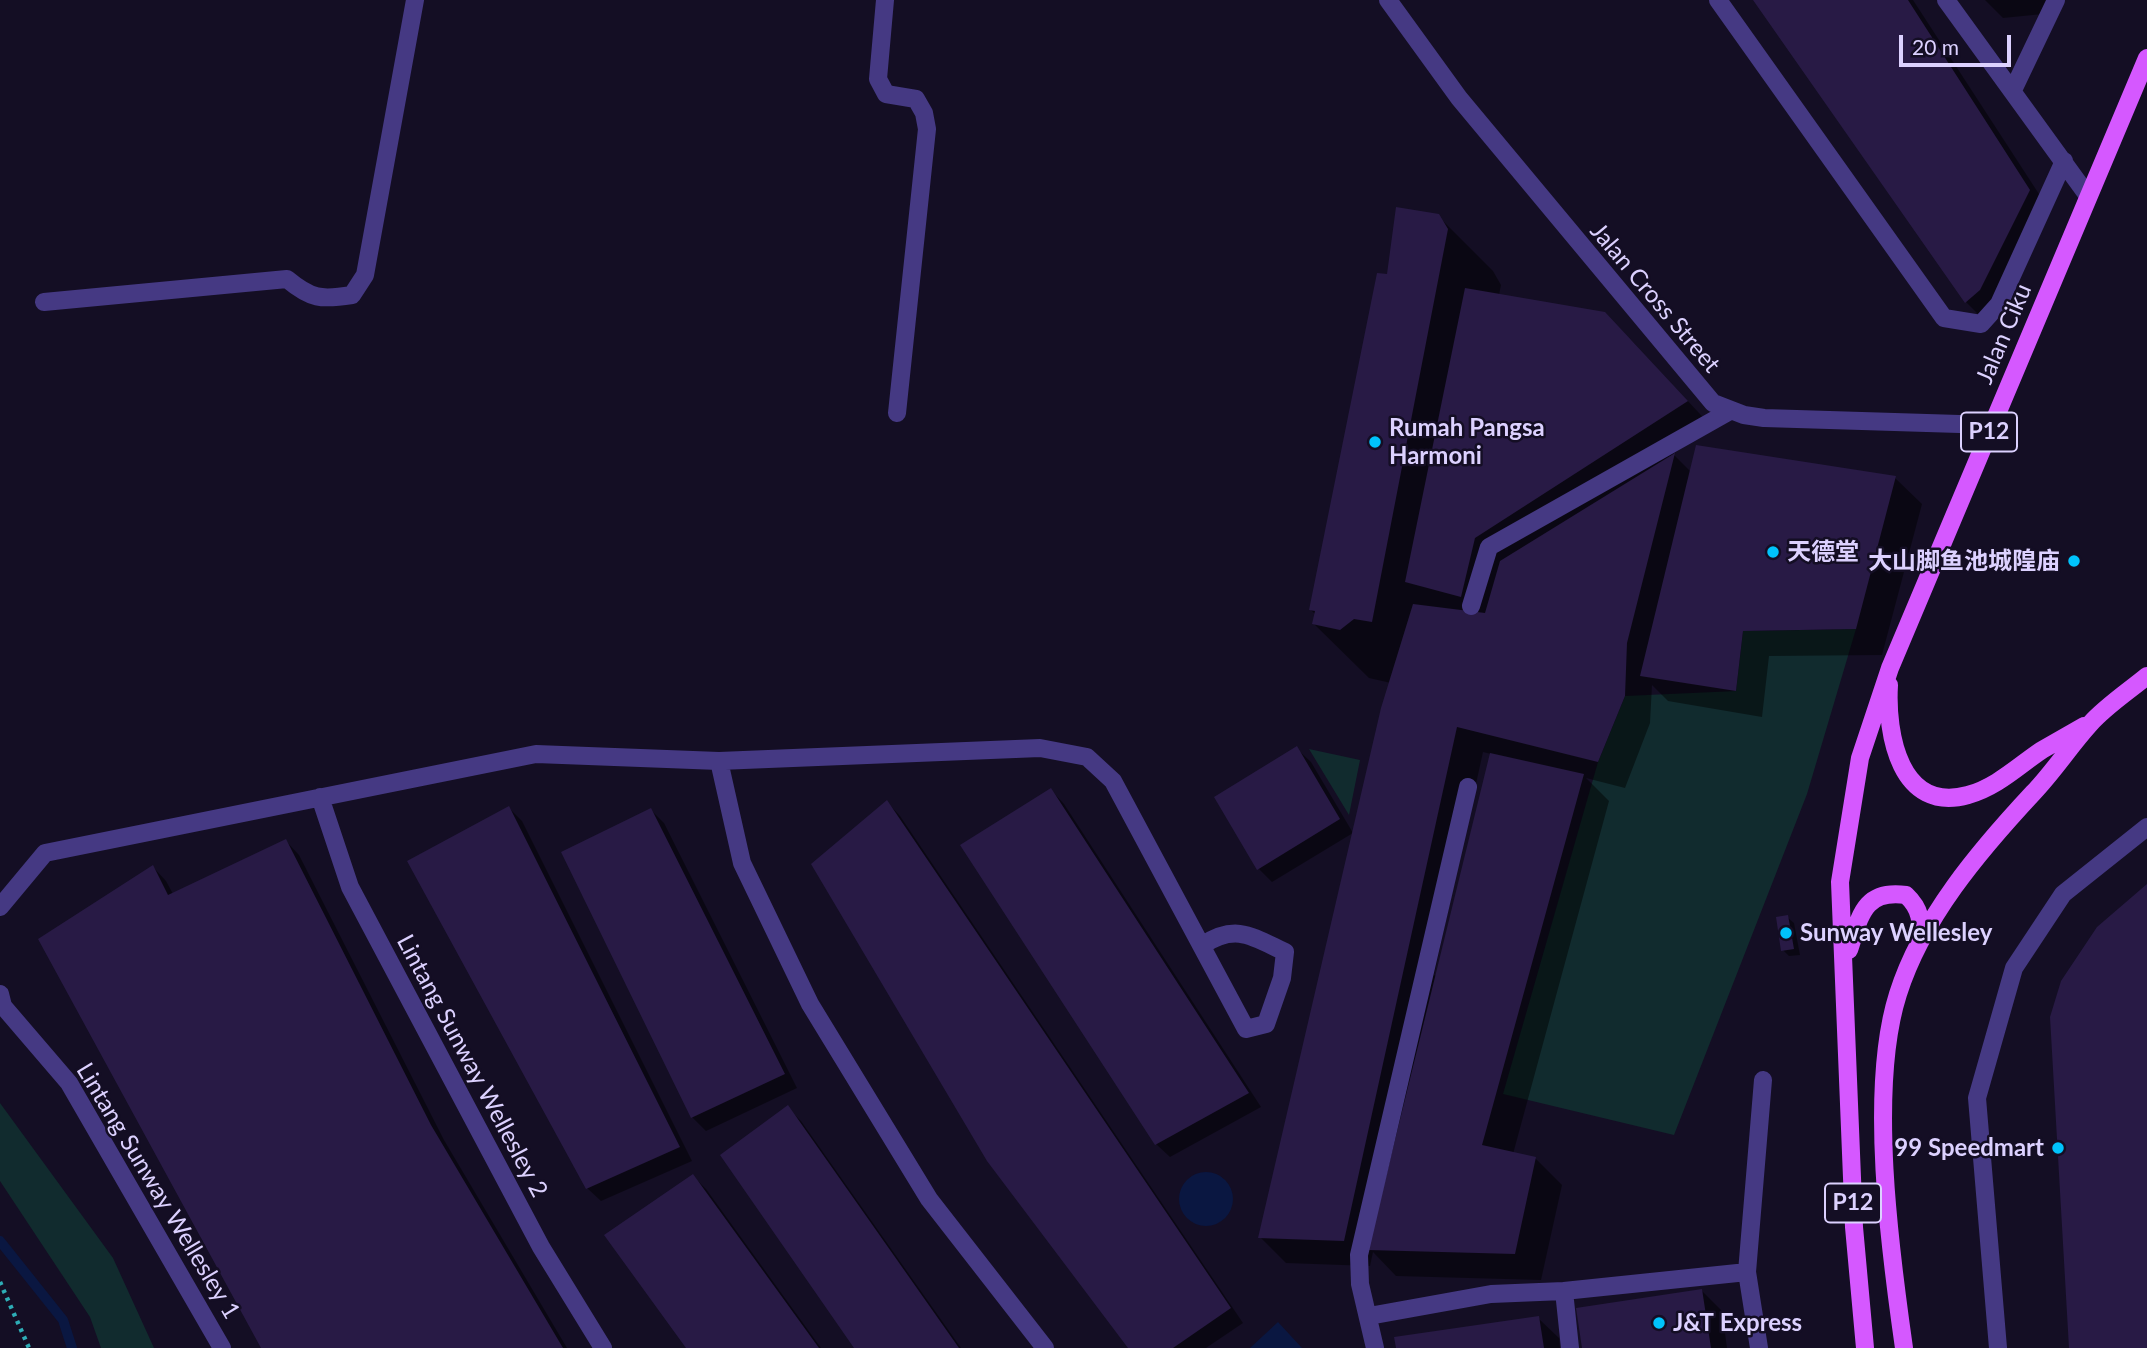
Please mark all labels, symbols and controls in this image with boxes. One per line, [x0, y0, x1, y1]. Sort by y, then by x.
scale bar [1902, 21, 2014, 65]
text: 20 m [1912, 34, 1959, 59]
street label: Jalan Cross Street [1584, 217, 1726, 379]
street label: Jalan Ciku [1970, 280, 2038, 388]
road number: P12 [1961, 412, 2017, 452]
place label: Rumah Pangsa Harmoni [1389, 414, 1545, 470]
marker: Rumah Pangsa Harmoni [1367, 434, 1383, 450]
place label: 天德堂 [1787, 538, 1859, 566]
marker: 天德堂 [1765, 544, 1781, 560]
place label: 大山脚鱼池城隍庙 [1868, 547, 2060, 575]
marker: 大山脚鱼池城隍庙 [2066, 553, 2082, 569]
place label: Sunway Wellesley [1800, 919, 1992, 947]
marker: Sunway Wellesley [1778, 925, 1794, 941]
street label: Lintang Sunway Wellesley 2 [390, 930, 554, 1202]
street label: Lintang Sunway Wellesley 1 [70, 1058, 246, 1324]
place label: 99 Speedmart [1894, 1134, 2044, 1162]
marker: 99 Speedmart [2050, 1140, 2066, 1156]
road number: P12 [1825, 1184, 1881, 1222]
place label: J&T Express [1673, 1309, 1802, 1337]
marker: J&T Express [1651, 1315, 1667, 1331]

